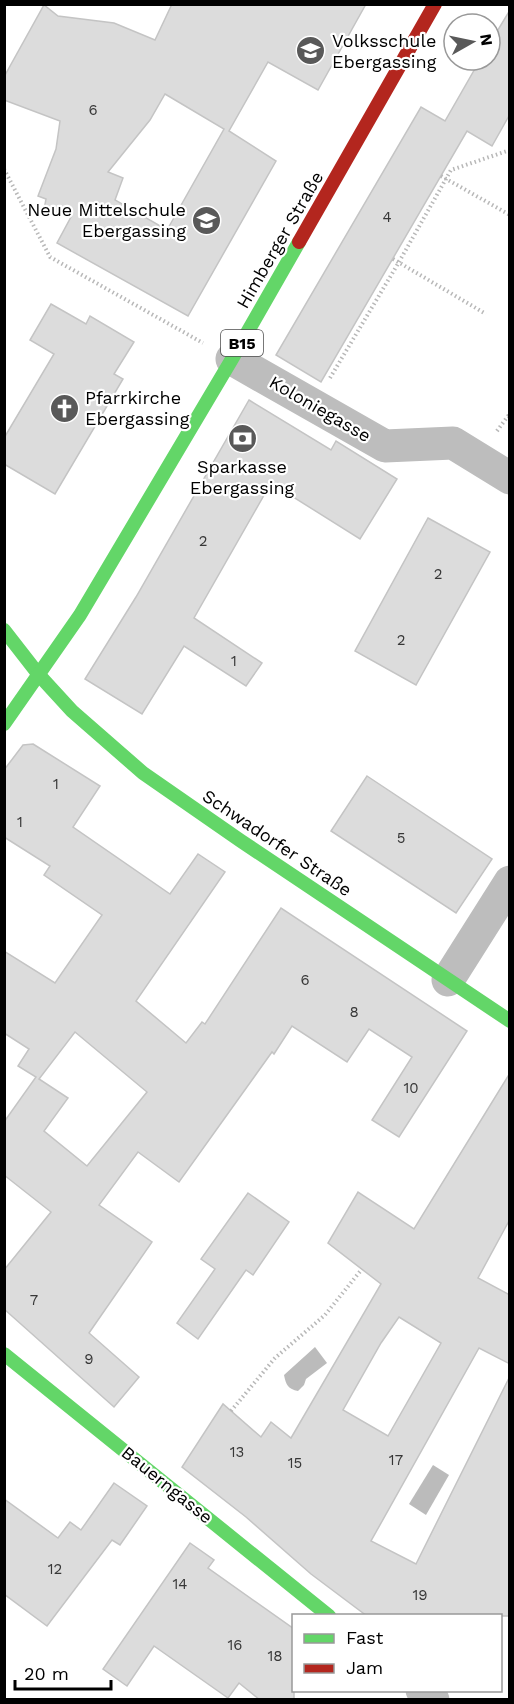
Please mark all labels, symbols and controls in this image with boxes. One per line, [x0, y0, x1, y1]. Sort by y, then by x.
north arrow [442, 12, 502, 72]
place label: Volksschule Ebergassing [332, 30, 437, 72]
text: N [476, 32, 497, 47]
school or university icon: Volksschule Ebergassing [295, 35, 327, 67]
house number: 6 [88, 101, 98, 119]
street label: Himberger Straße [232, 168, 327, 312]
place label: Neue Mittelschule Ebergassing [27, 199, 186, 241]
school or university icon: Neue Mittelschule Ebergassing [191, 204, 223, 236]
house number: 4 [382, 208, 392, 226]
road number: B15 [221, 330, 263, 356]
street label: Koloniegasse [266, 371, 375, 446]
place label: Pfarrkirche Ebergassing [85, 387, 190, 429]
church icon: Pfarrkirche Ebergassing [48, 392, 80, 424]
bank icon: Sparkasse Ebergassing [226, 422, 258, 454]
place label: Sparkasse Ebergassing [190, 456, 295, 498]
house number: 2 [199, 532, 207, 550]
house number: 2 [434, 565, 442, 583]
house number: 2 [397, 631, 405, 649]
house number: 1 [231, 652, 237, 670]
house number: 1 [53, 775, 59, 793]
street label: Schwadorfer Straße [199, 785, 356, 900]
house number: 1 [17, 813, 23, 831]
house number: 5 [397, 829, 405, 847]
house number: 6 [300, 971, 310, 989]
house number: 8 [349, 1003, 359, 1021]
house number: 10 [403, 1079, 419, 1097]
house number: 7 [30, 1291, 38, 1309]
house number: 9 [84, 1350, 94, 1368]
street label: Bauerngasse [118, 1442, 217, 1528]
house number: 13 [230, 1443, 244, 1461]
house number: 17 [389, 1451, 403, 1469]
house number: 15 [288, 1454, 302, 1472]
house number: 12 [48, 1560, 62, 1578]
house number: 14 [172, 1575, 188, 1593]
house number: 19 [412, 1586, 428, 1604]
legend [292, 1614, 502, 1692]
text: Fast [346, 1627, 384, 1648]
house number: 16 [228, 1636, 242, 1654]
house number: 18 [267, 1647, 283, 1665]
scale bar [15, 1653, 111, 1691]
text: Jam [346, 1657, 383, 1678]
text: 20 m [24, 1663, 69, 1684]

